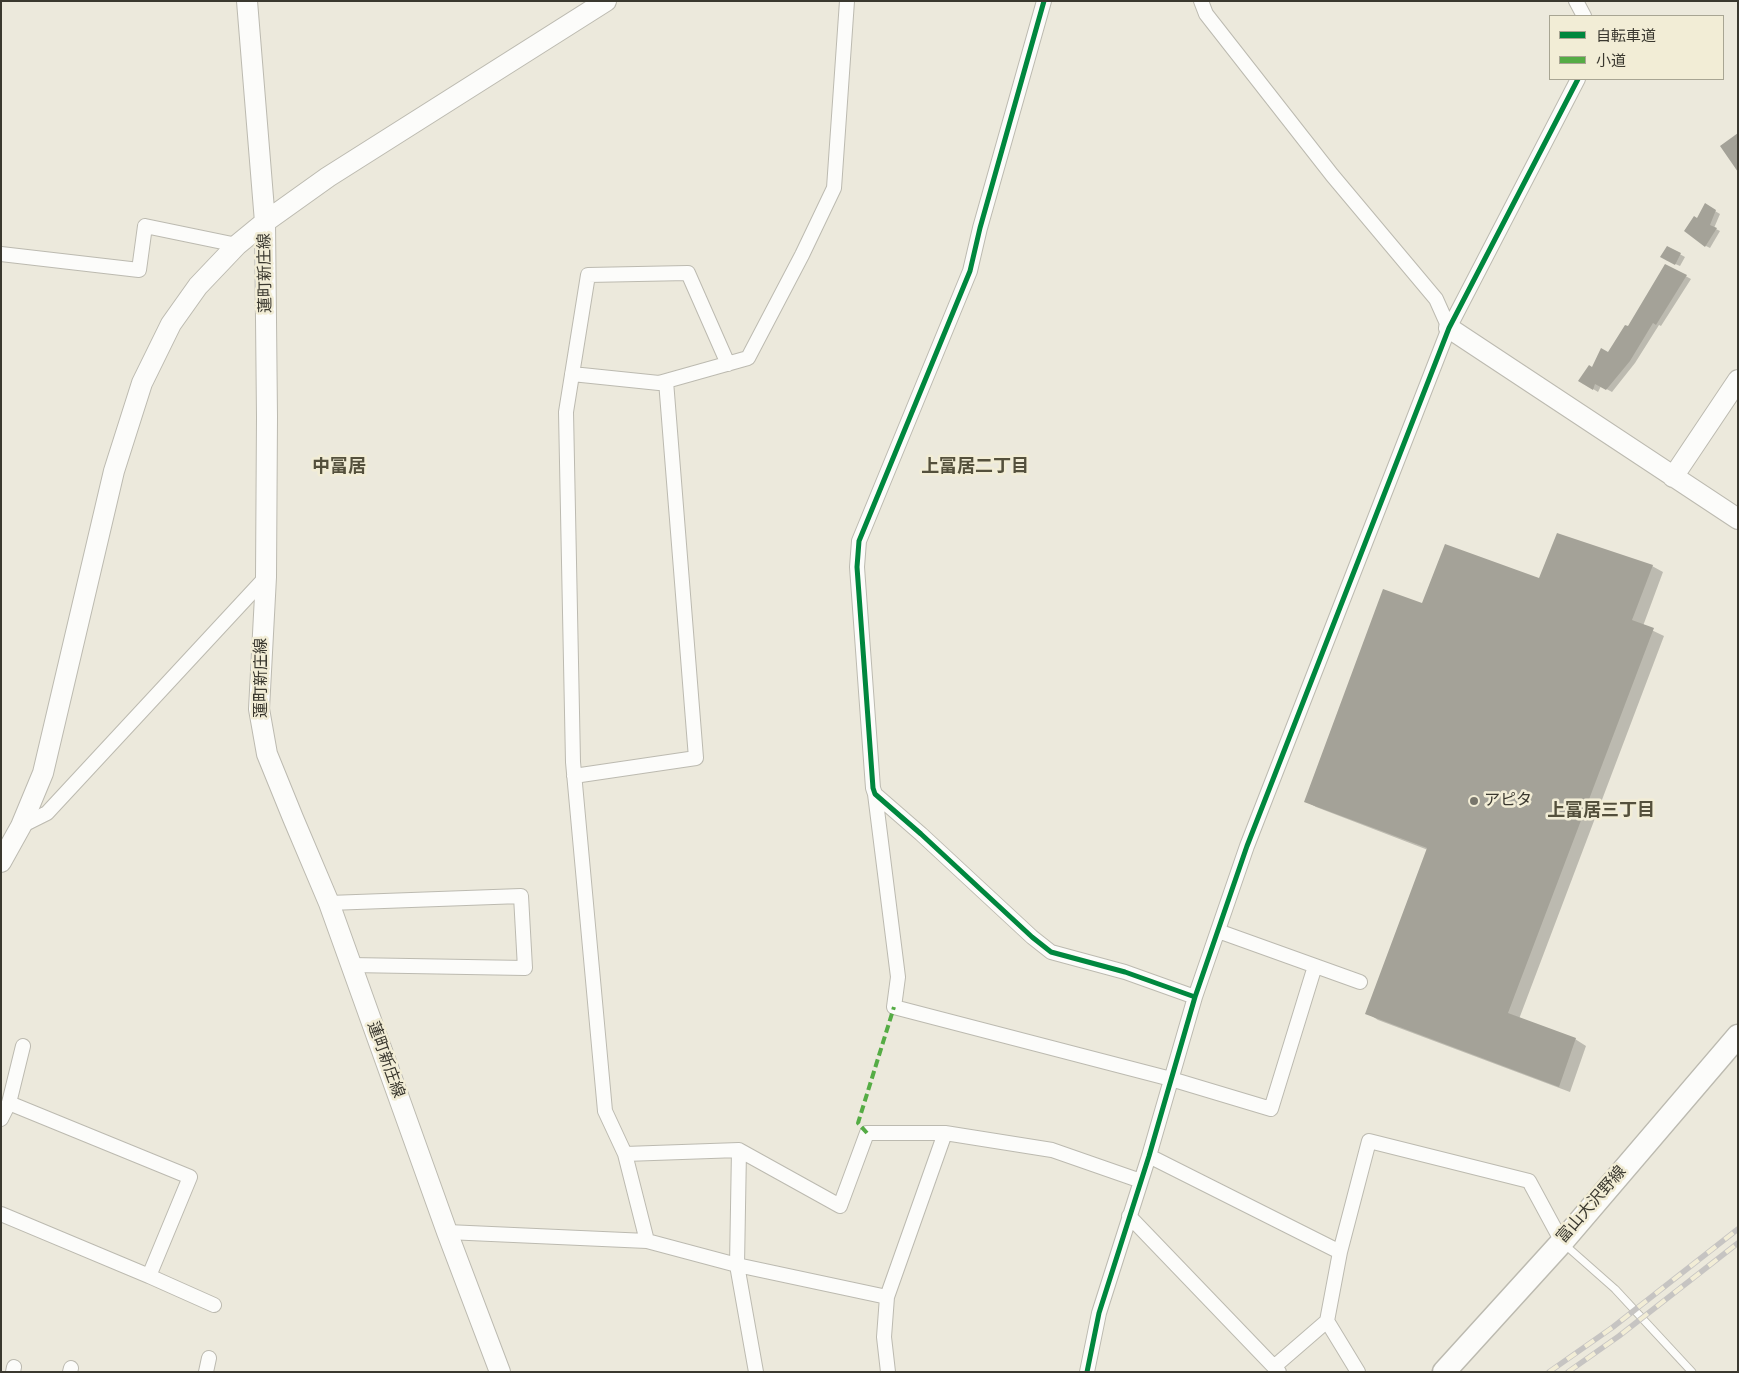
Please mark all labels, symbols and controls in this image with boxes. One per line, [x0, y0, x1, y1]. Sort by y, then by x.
legend [1549, 15, 1724, 80]
text: 自転車道 [1596, 26, 1656, 46]
text: 小道 [1596, 51, 1626, 71]
street label: 蓮町新庄線 [256, 233, 276, 313]
district label: 中冨居 [312, 457, 366, 479]
district label: 上冨居二丁目 [921, 457, 1029, 479]
street label: 蓮町新庄線 [252, 638, 272, 718]
place label: アピタ [1484, 791, 1532, 811]
marker: アピタ [1468, 795, 1480, 807]
district label: 上冨居三丁目 [1547, 801, 1655, 823]
street label: 蓮町新庄線 [362, 1019, 408, 1101]
street label: 富山大沢野線 [1553, 1162, 1631, 1248]

